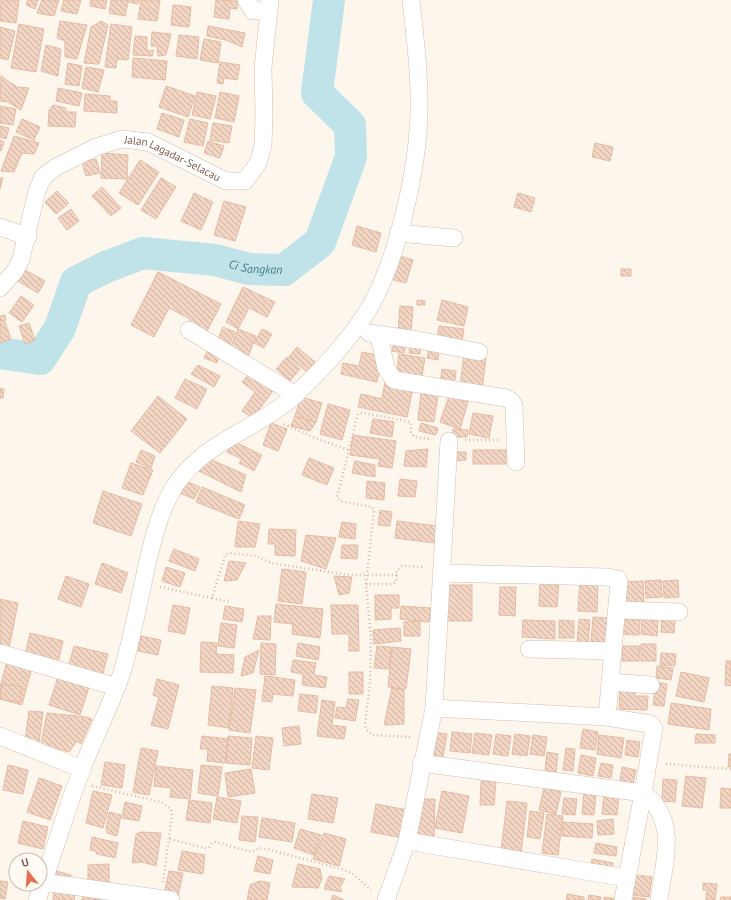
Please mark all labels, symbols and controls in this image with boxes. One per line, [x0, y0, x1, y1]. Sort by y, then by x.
street label: Jalan Lagadar-Selacau [123, 132, 223, 184]
water label: Ci Sangkan [227, 256, 283, 277]
north arrow [8, 852, 48, 892]
text: U [20, 855, 31, 870]

